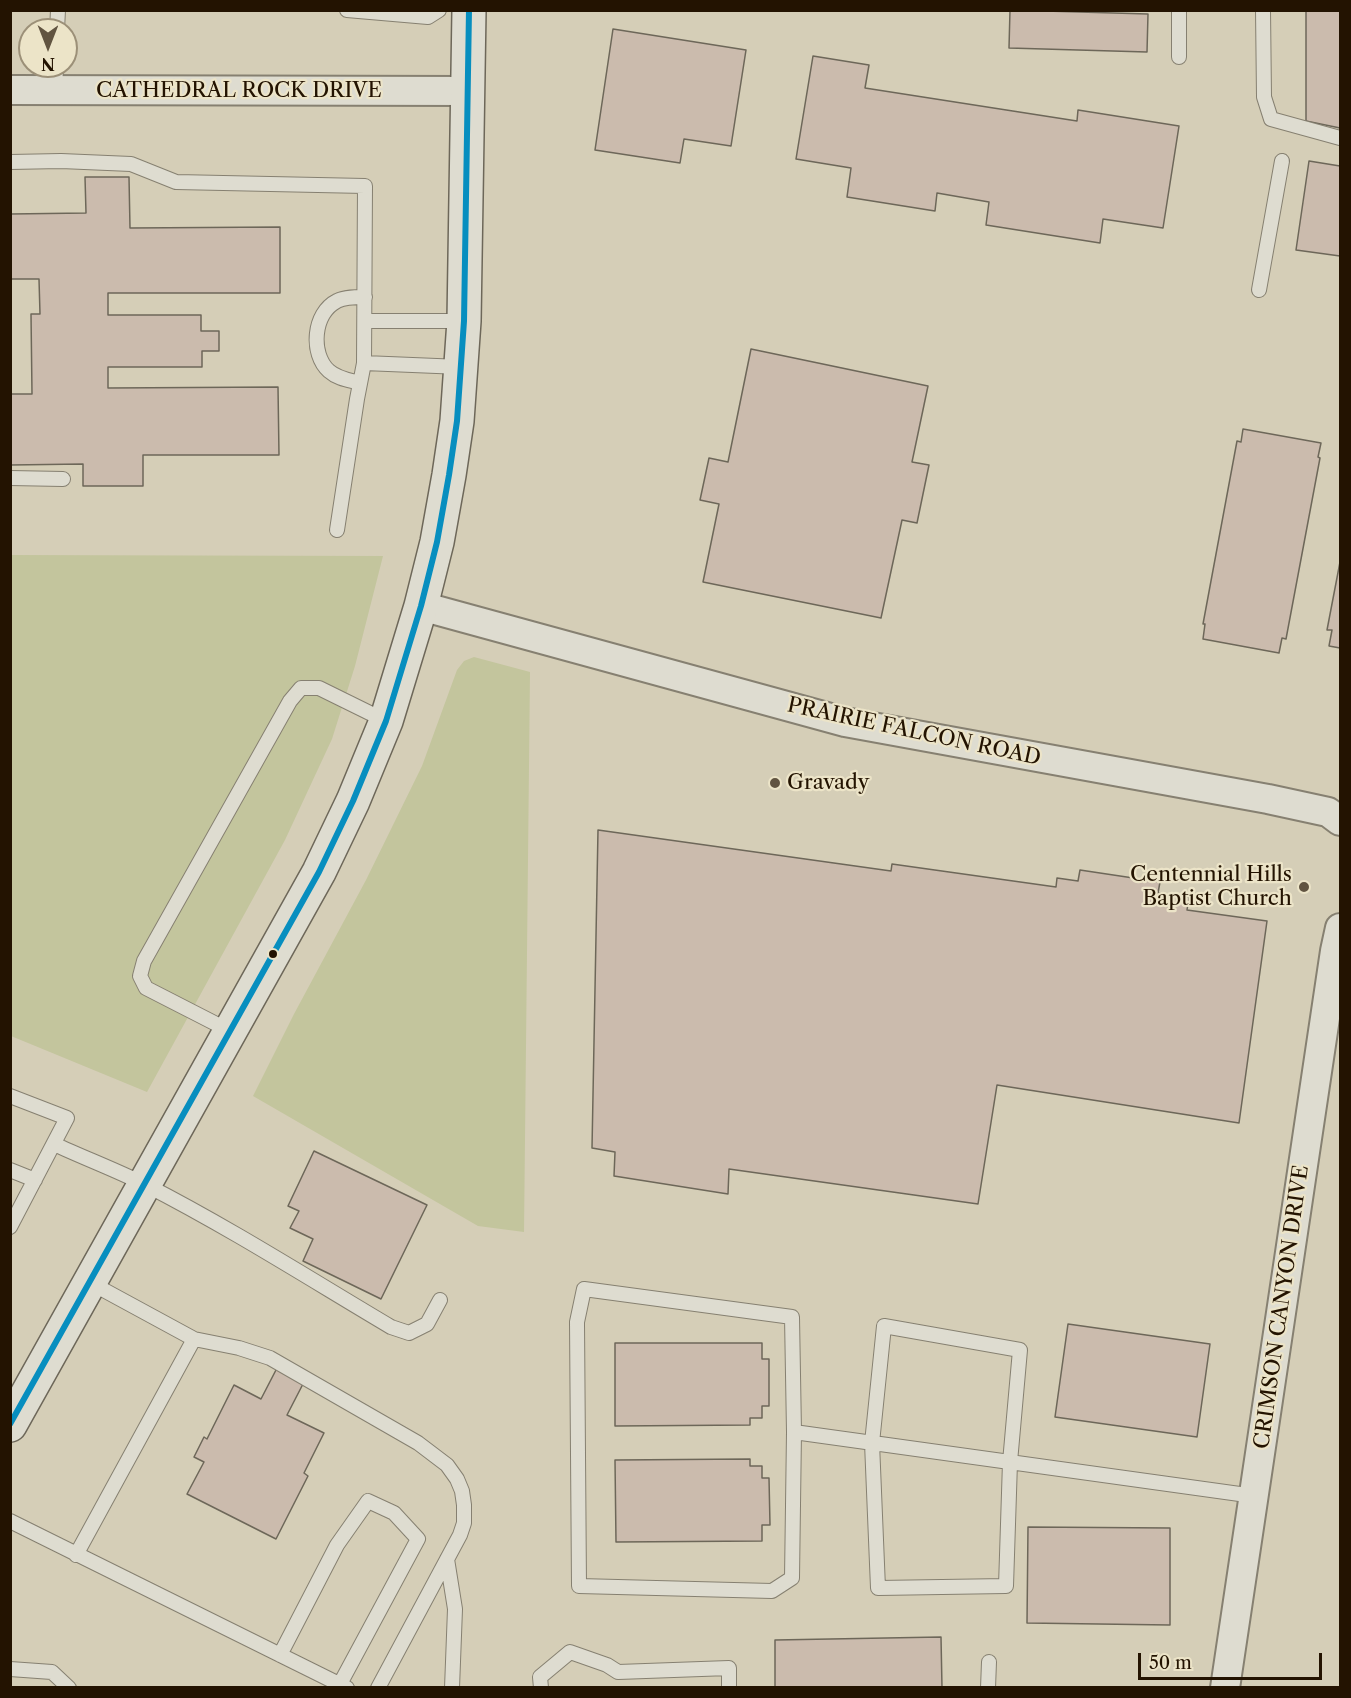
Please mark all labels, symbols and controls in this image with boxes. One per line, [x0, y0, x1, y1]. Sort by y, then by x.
north arrow [18, 18, 78, 78]
text: N [41, 54, 55, 74]
street label: CATHEDRAL ROCK DRIVE [96, 78, 382, 104]
street label: PRAIRIE FALCON ROAD [785, 693, 1043, 771]
place label: Gravady [787, 770, 869, 796]
marker: Gravady [768, 776, 782, 790]
place label: Centennial Hills Baptist Church [1130, 862, 1292, 912]
marker: Centennial Hills Baptist Church [1297, 880, 1311, 894]
unlabelled marker [267, 948, 279, 960]
street label: CRIMSON CANYON DRIVE [1250, 1163, 1314, 1451]
scale bar [1141, 1641, 1326, 1679]
text: 50 m [1149, 1652, 1192, 1674]

